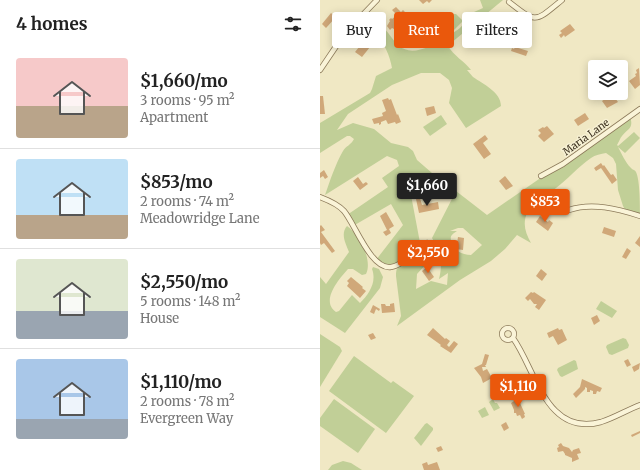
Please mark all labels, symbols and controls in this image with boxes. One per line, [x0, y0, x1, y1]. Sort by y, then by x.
chip: Buy [332, 12, 386, 48]
chip: Rent [394, 12, 454, 48]
chip: Filters [462, 12, 532, 48]
text: 4 homes [16, 13, 87, 35]
icon: filters [282, 13, 304, 35]
map controls [588, 60, 628, 100]
button: layers [588, 60, 628, 100]
text: $1,660/mo [140, 70, 228, 92]
icon: home [48, 74, 96, 122]
text: 3 rooms · 95 m² [140, 92, 235, 109]
text: Apartment [140, 109, 208, 126]
street label: Maria Lane [560, 116, 612, 158]
text: $853/mo [140, 171, 213, 193]
pin: $1,660 [394, 173, 460, 207]
icon: home [48, 175, 96, 223]
text: $1,660 [406, 177, 448, 194]
pin: $853 [521, 189, 569, 223]
text: 2 rooms · 74 m² [140, 193, 234, 210]
text: $853 [530, 193, 560, 210]
text: Meadowridge Lane [140, 210, 259, 227]
pin: $2,550 [395, 240, 461, 274]
text: $2,550 [407, 244, 449, 261]
text: $2,550/mo [140, 271, 228, 293]
icon: home [48, 275, 96, 323]
text: 5 rooms · 148 m² [140, 293, 240, 310]
text: House [140, 310, 179, 327]
text: $1,110/mo [140, 371, 222, 393]
pin: $1,110 [485, 374, 551, 408]
icon: home [48, 375, 96, 423]
text: $1,110 [499, 378, 537, 395]
text: 2 rooms · 78 m² [140, 393, 234, 410]
text: Evergreen Way [140, 410, 233, 427]

